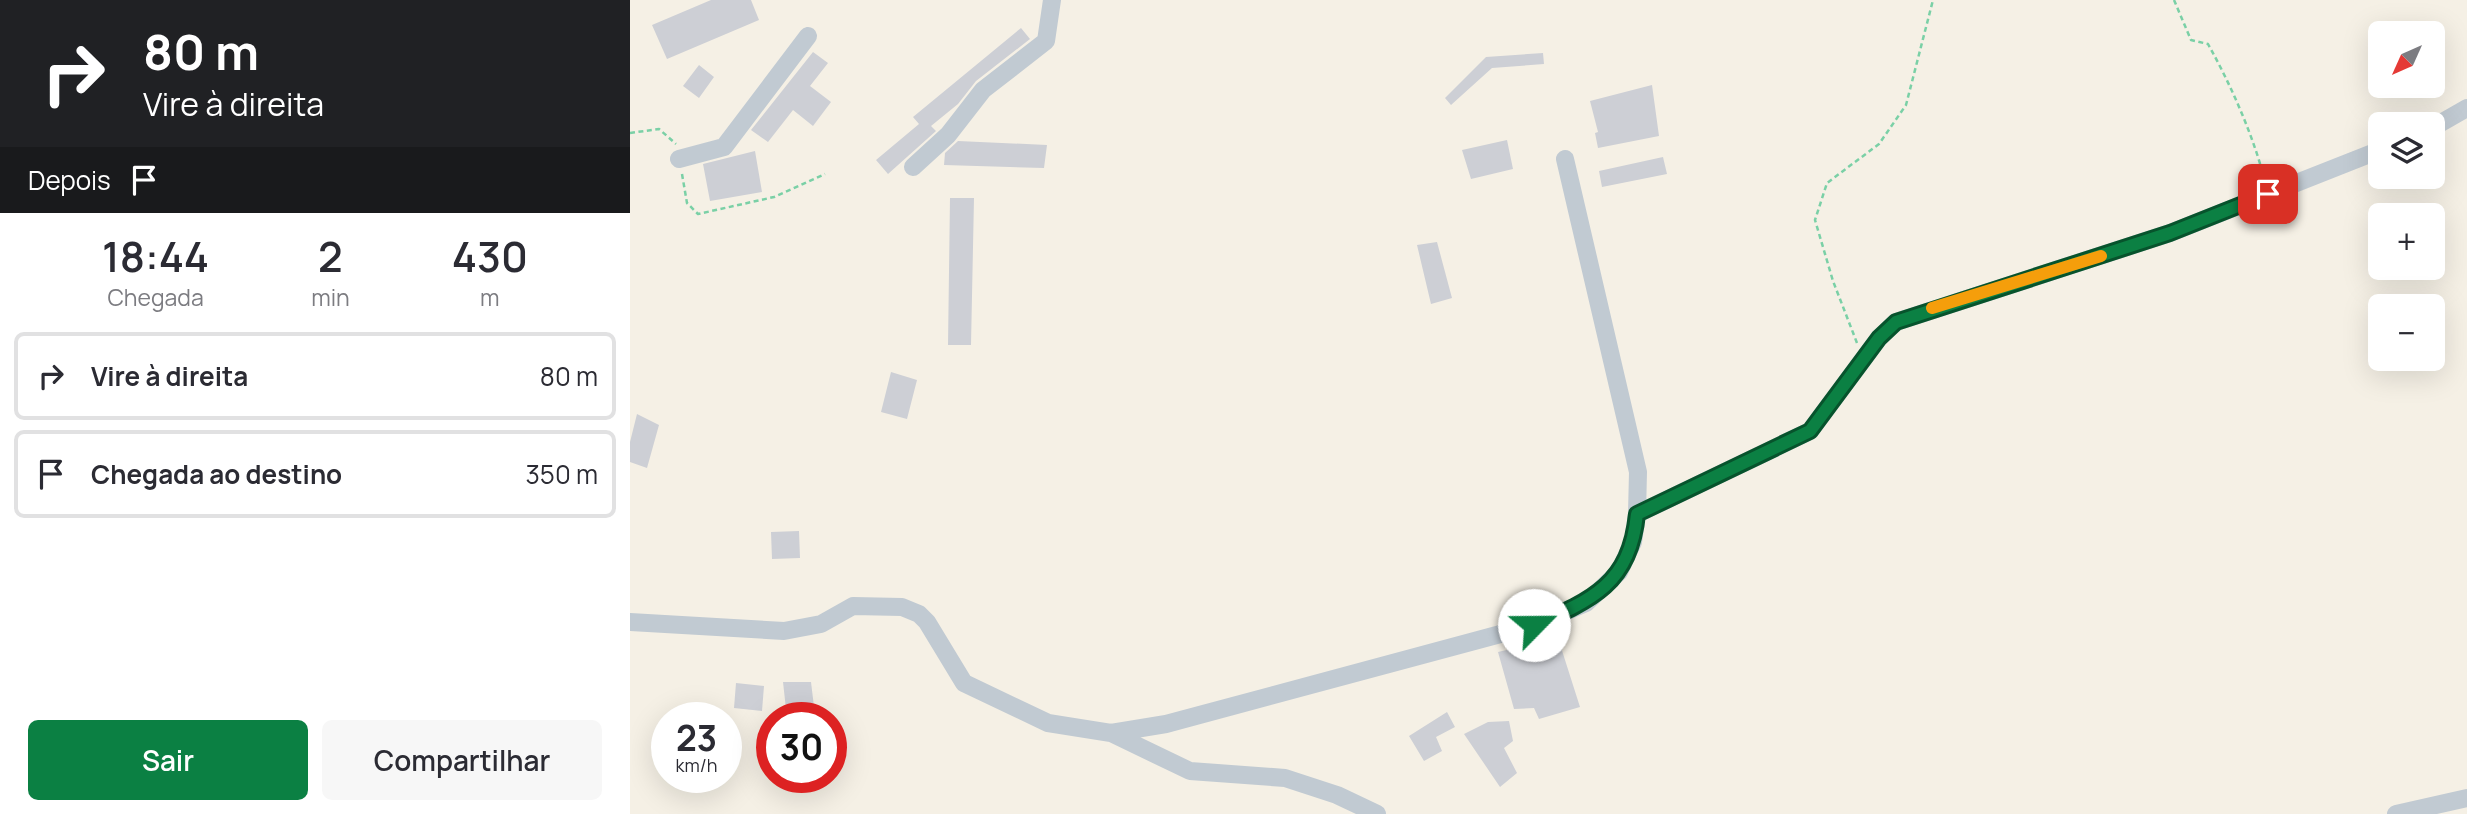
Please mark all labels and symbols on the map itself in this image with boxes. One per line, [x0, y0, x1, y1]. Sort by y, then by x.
north arrow [2368, 21, 2445, 98]
pin [2238, 164, 2298, 224]
position arrow [1497, 588, 1571, 662]
speed limit sign: 30 [756, 702, 847, 793]

